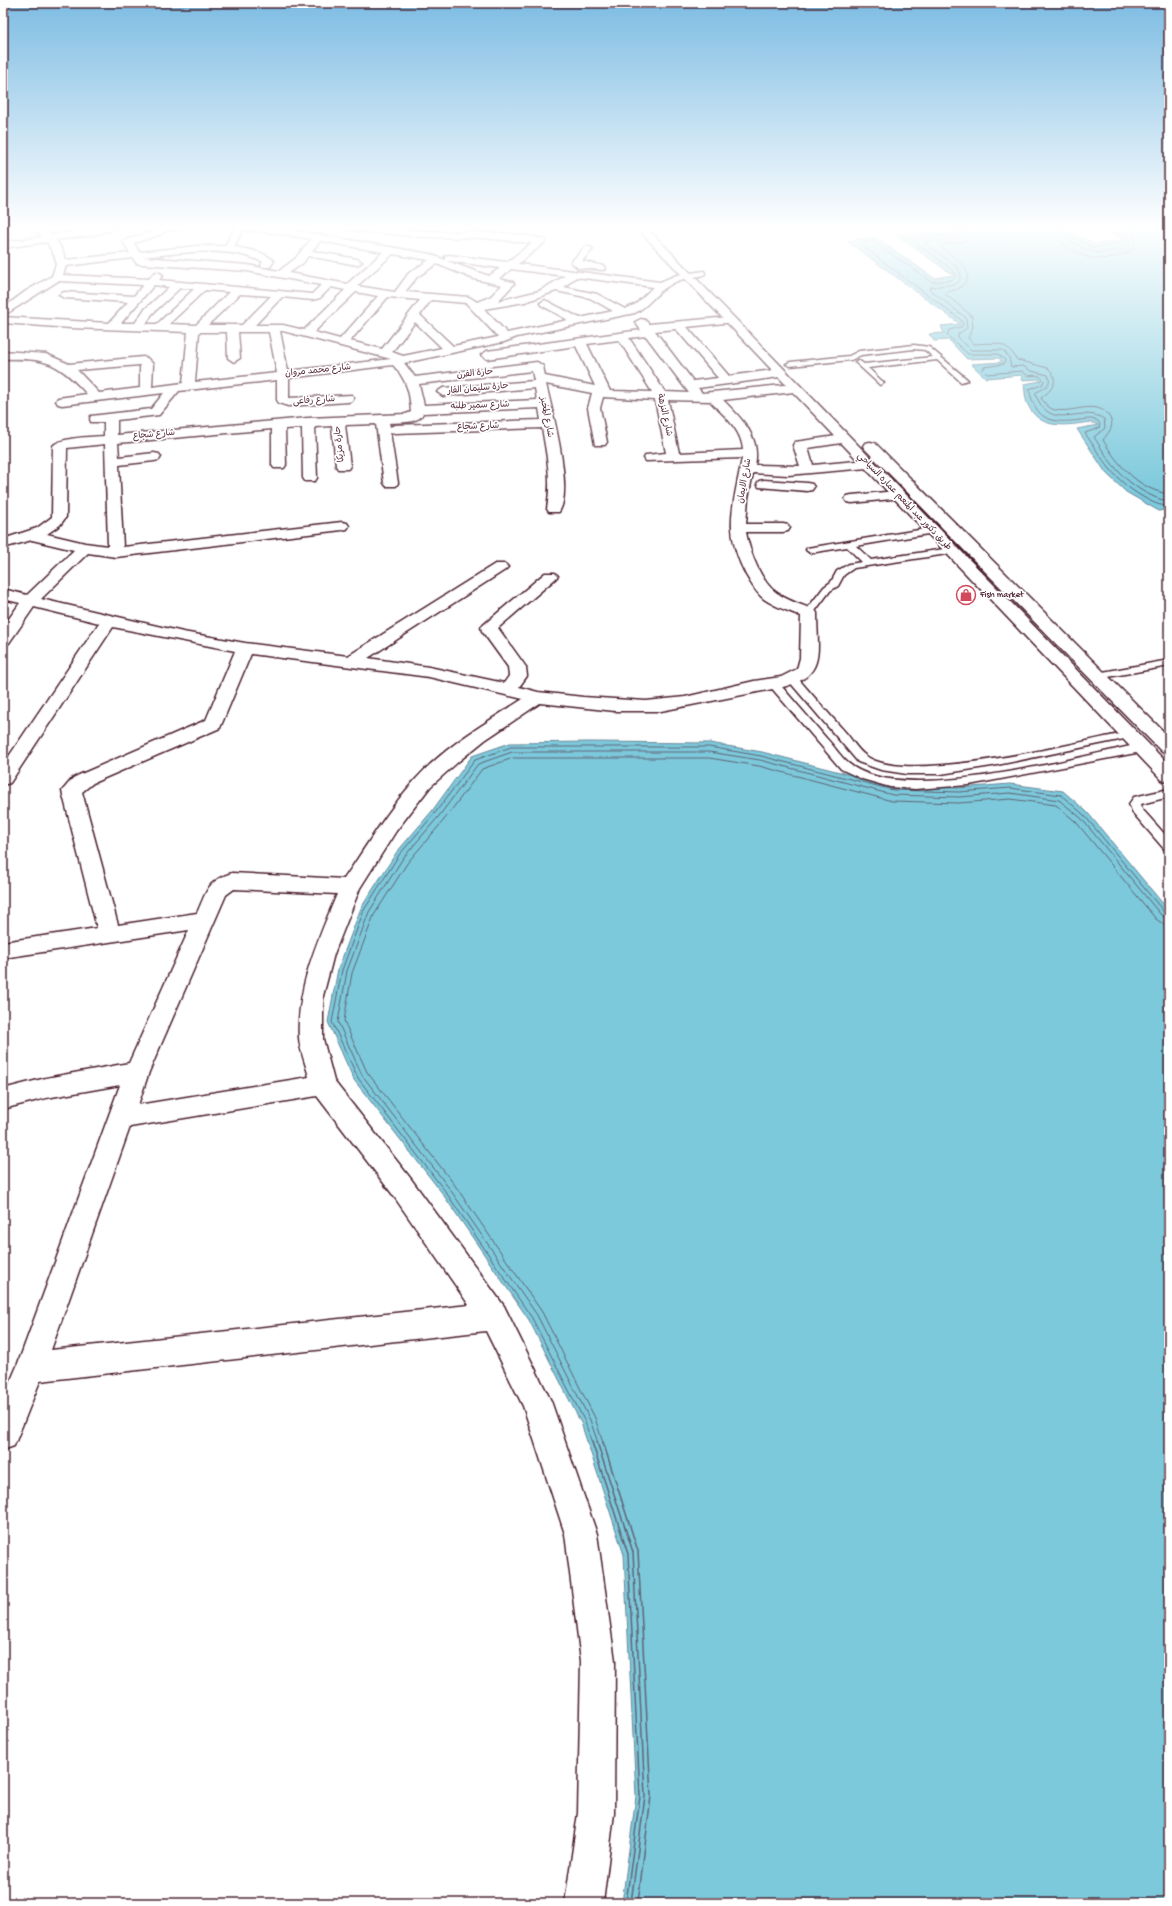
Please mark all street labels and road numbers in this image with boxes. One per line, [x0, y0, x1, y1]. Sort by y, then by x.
street label: شارع محمد مروان [285, 362, 352, 380]
street label: حارة الفرن [456, 367, 494, 381]
street label: حارة سليمان الفار [446, 381, 509, 397]
street label: شارع النزهة [654, 393, 674, 437]
street label: شارع رفاعى [293, 394, 335, 408]
street label: شارع المخبز [536, 395, 555, 438]
street label: شارع سمير طلبه [450, 399, 510, 413]
street label: شارع شجاع [457, 421, 499, 433]
street label: حارة مزيكا [333, 425, 347, 463]
street label: شارع شجاع [132, 428, 176, 442]
street label: طريق دكتور عبد المنعم عماره السياحي [853, 451, 954, 555]
street label: شارع الايمان [736, 458, 754, 504]

